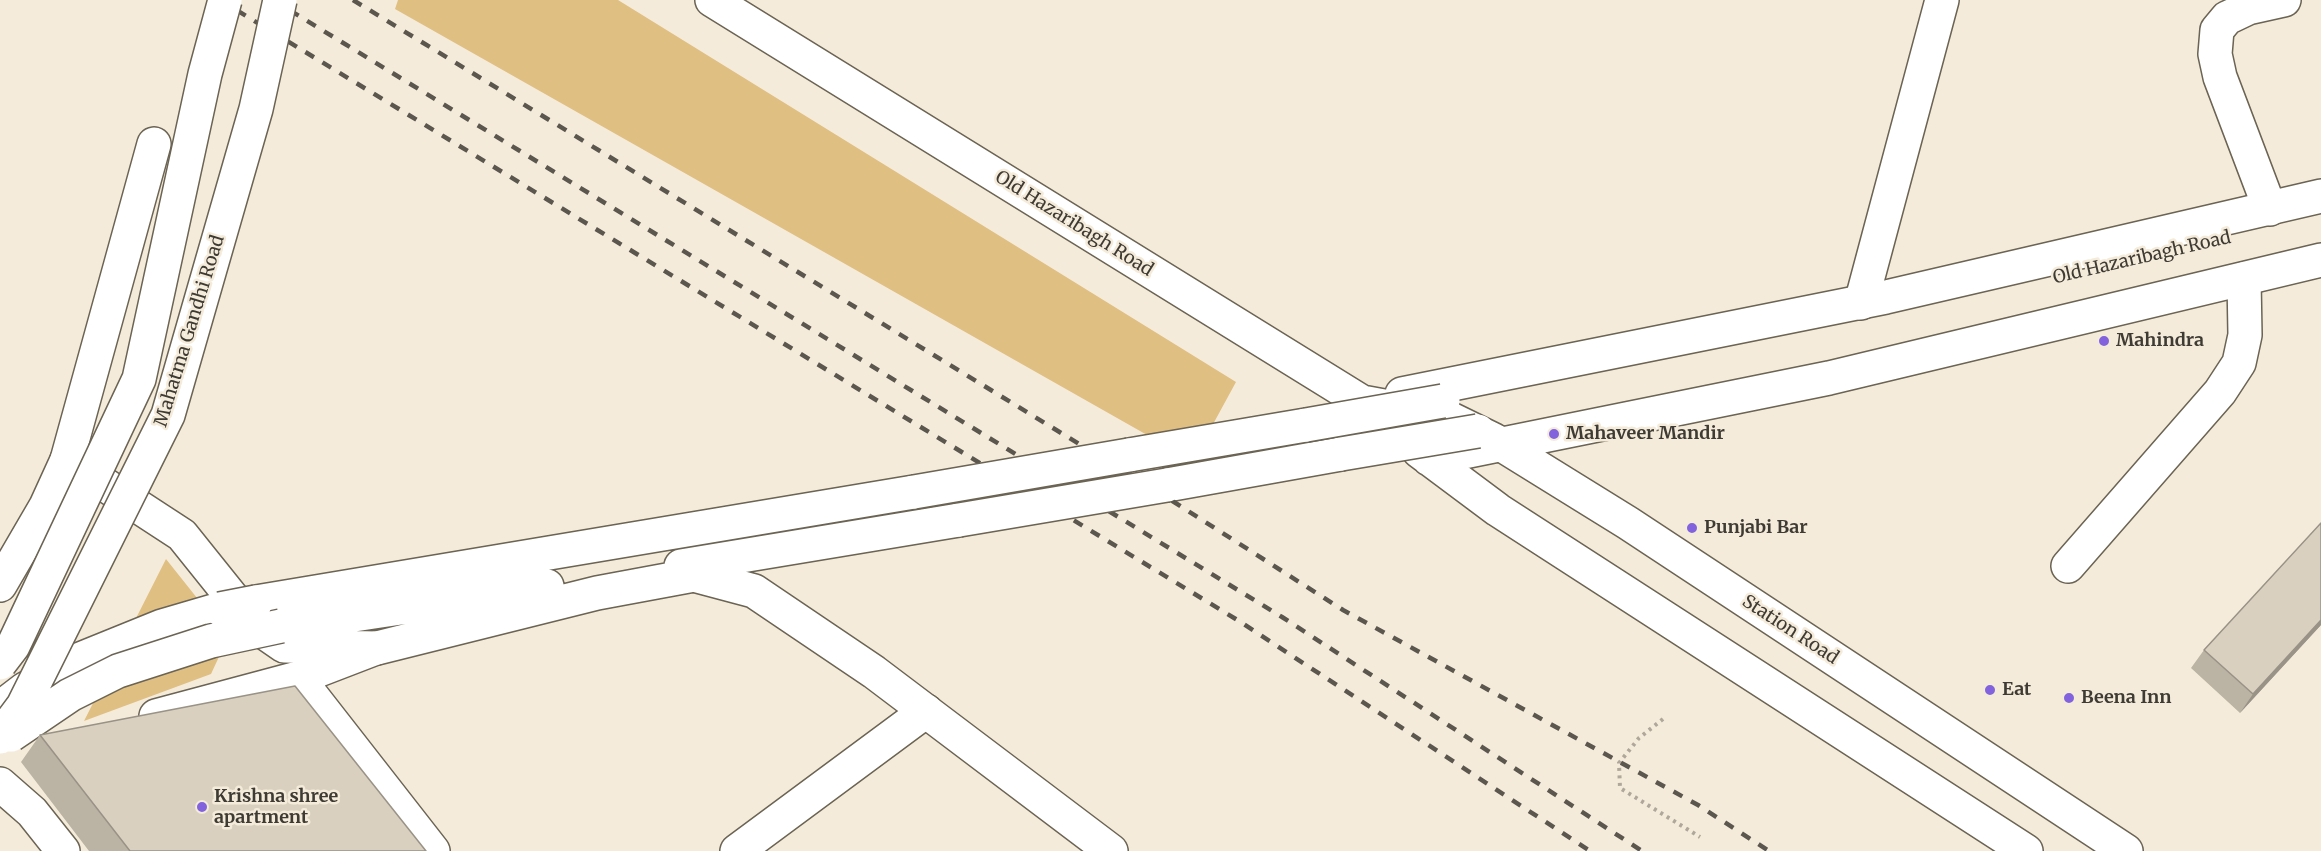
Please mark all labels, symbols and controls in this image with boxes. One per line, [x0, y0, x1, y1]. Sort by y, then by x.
street label: Old Hazaribagh Road [991, 167, 1157, 281]
street label: Old Hazaribagh Road [2051, 227, 2233, 289]
street label: Mahatma Gandhi Road [151, 233, 229, 429]
place label: Mahindra [2116, 330, 2204, 352]
marker: Mahindra [2097, 334, 2111, 348]
place label: Mahaveer Mandir [1566, 423, 1725, 445]
marker: Mahaveer Mandir [1547, 427, 1561, 441]
place label: Punjabi Bar [1704, 517, 1808, 539]
marker: Punjabi Bar [1685, 521, 1699, 535]
street label: Station Road [1738, 591, 1842, 669]
place label: Eat [2002, 679, 2031, 701]
marker: Eat [1983, 683, 1997, 697]
place label: Beena Inn [2081, 687, 2171, 709]
marker: Beena Inn [2062, 691, 2076, 705]
place label: Krishna shree apartment [214, 786, 338, 828]
marker: Krishna shree apartment [195, 800, 209, 814]

